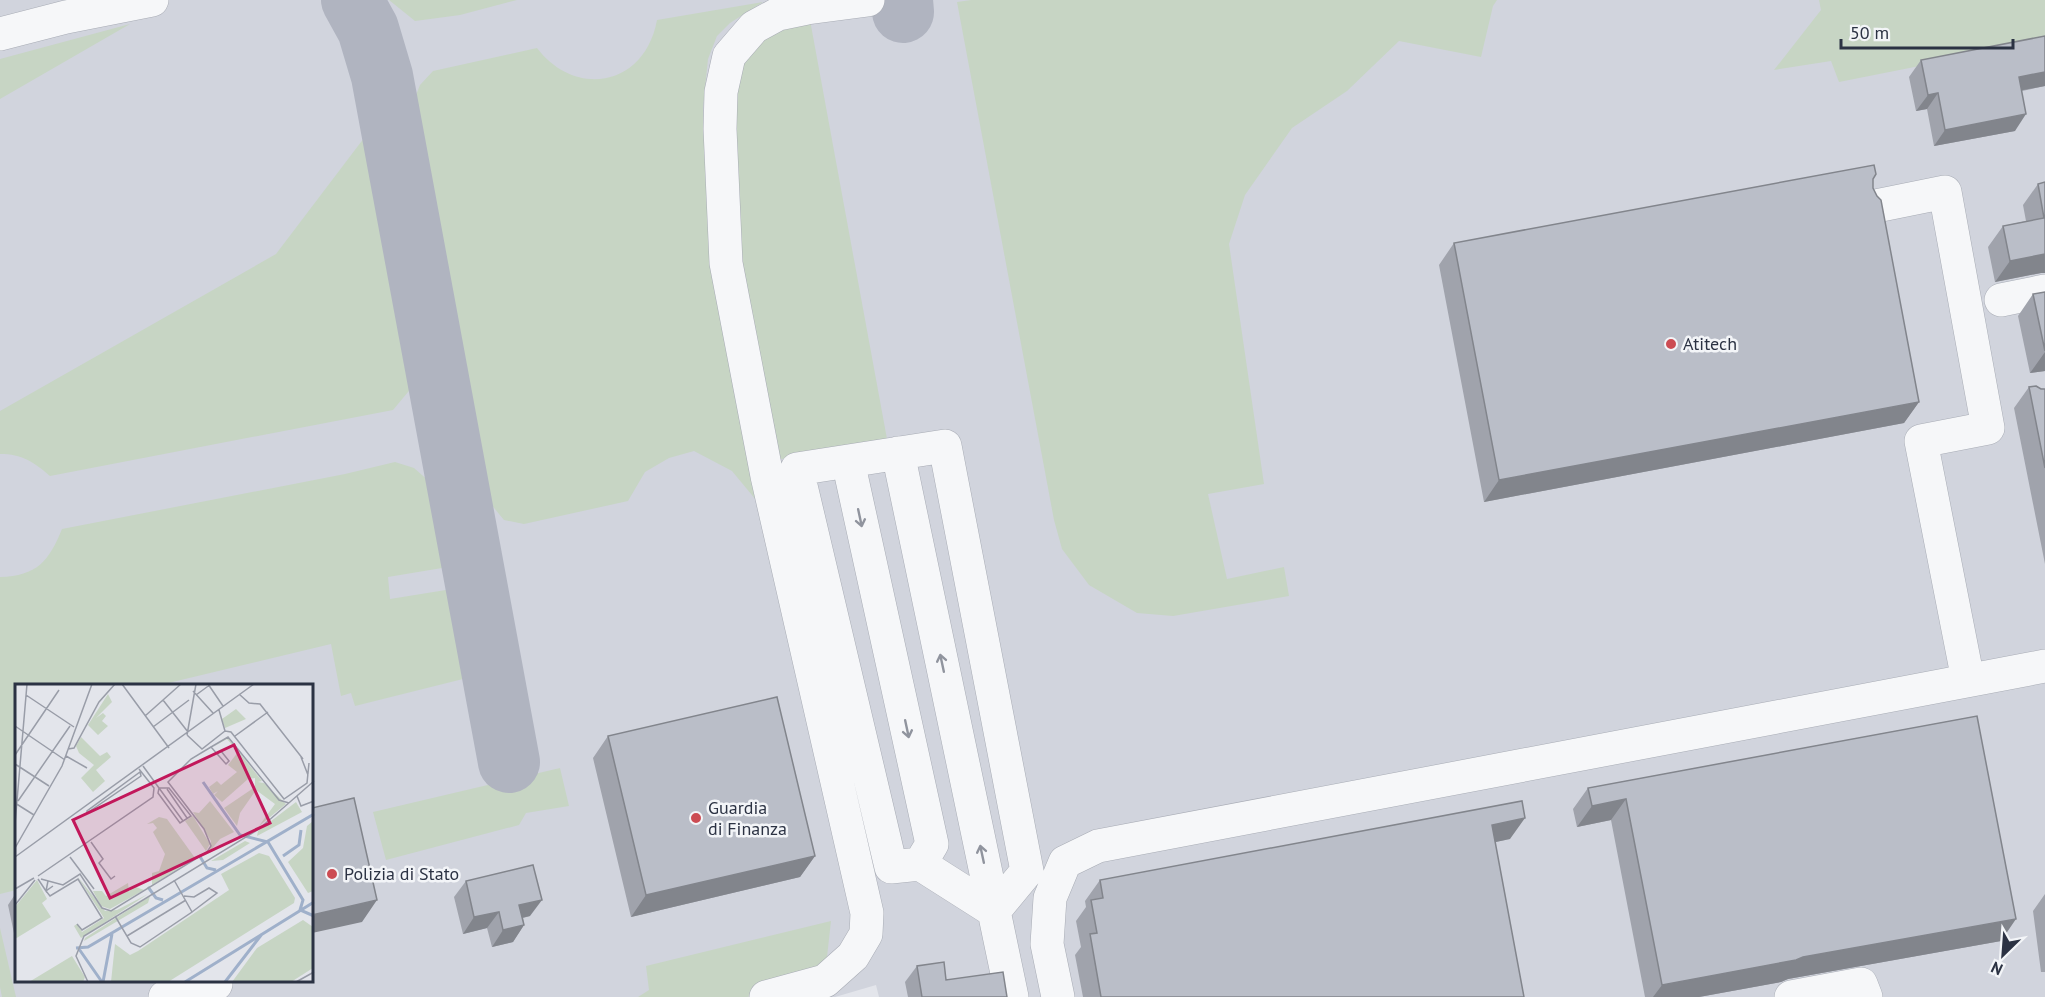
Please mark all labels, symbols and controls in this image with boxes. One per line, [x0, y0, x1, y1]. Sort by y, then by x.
scale bar [1841, 12, 2014, 50]
text: 50 m [1850, 21, 1889, 44]
place label: Atitech [1683, 332, 1737, 355]
marker: Atitech [1664, 337, 1678, 351]
one-way arrow [855, 508, 866, 528]
one-way arrow [936, 654, 948, 673]
inset map [15, 684, 314, 982]
one-way arrow [901, 720, 913, 739]
place label: Guardia di Finanza [708, 796, 787, 840]
marker: Guardia di Finanza [689, 811, 703, 825]
one-way arrow [976, 844, 988, 863]
place label: Polizia di Stato [344, 862, 459, 885]
marker: Polizia di Stato [325, 867, 339, 881]
north arrow [1973, 925, 2033, 985]
text: N [1988, 957, 2006, 980]

